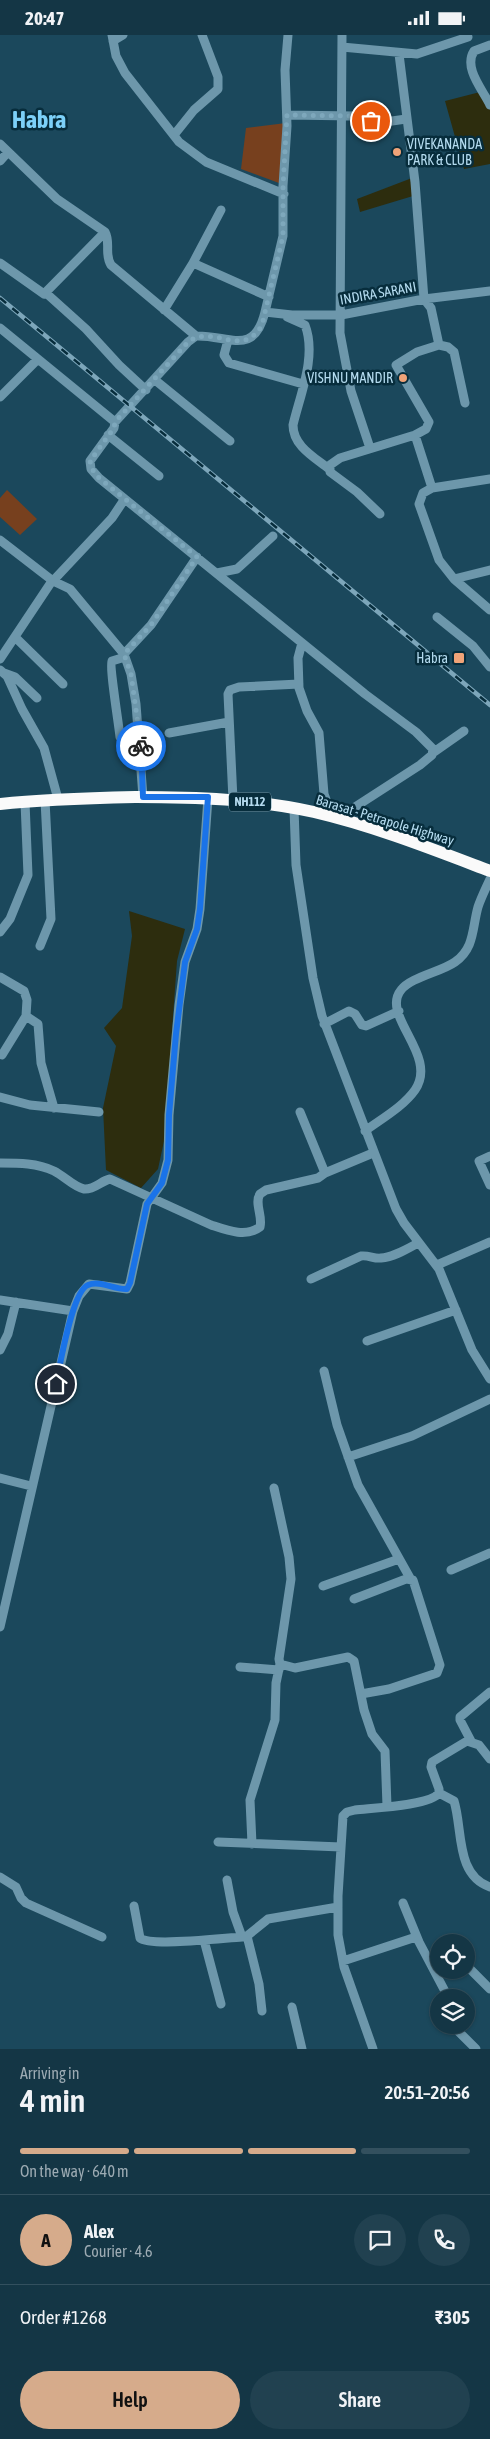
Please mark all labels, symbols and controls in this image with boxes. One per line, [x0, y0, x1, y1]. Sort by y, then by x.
text: 20:47 [25, 7, 64, 29]
pin [350, 100, 392, 142]
district label: Habra [12, 106, 66, 133]
icon: bag [357, 107, 385, 135]
place label: VIVEKANANDA PARK & CLUB [407, 136, 482, 168]
marker: VIVEKANANDA PARK & CLUB [391, 146, 403, 158]
street label: INDIRA SARANI [338, 278, 418, 308]
place label: VISHNU MANDIR [307, 370, 393, 386]
marker: VISHNU MANDIR [397, 372, 409, 384]
place label: Habra [416, 650, 448, 666]
marker: Habra [452, 651, 466, 665]
courier [116, 721, 166, 771]
icon: bike [127, 732, 155, 760]
street label: Barasat - Petrapole Highway [314, 791, 456, 849]
road number: NH112 [229, 793, 271, 811]
pin [35, 1363, 77, 1405]
icon: home [42, 1370, 70, 1398]
map controls [430, 1934, 475, 2034]
button: locate [430, 1934, 475, 1979]
button: layers [430, 1989, 475, 2034]
text: Arriving in [20, 2064, 80, 2082]
text: 20:51–20:56 [384, 2081, 470, 2103]
text: 4 min [20, 2082, 85, 2119]
text: On the way · 640 m [20, 2162, 129, 2180]
button: chat [354, 2214, 406, 2266]
button: phone [418, 2214, 470, 2266]
text: Alex [84, 2220, 114, 2242]
text: A [41, 2229, 51, 2251]
text: Courier · 4.6 [84, 2242, 153, 2260]
text: Order #1268 [20, 2306, 107, 2328]
text: ₹305 [435, 2306, 470, 2328]
button: Help [20, 2371, 240, 2429]
button: Share [250, 2371, 470, 2429]

